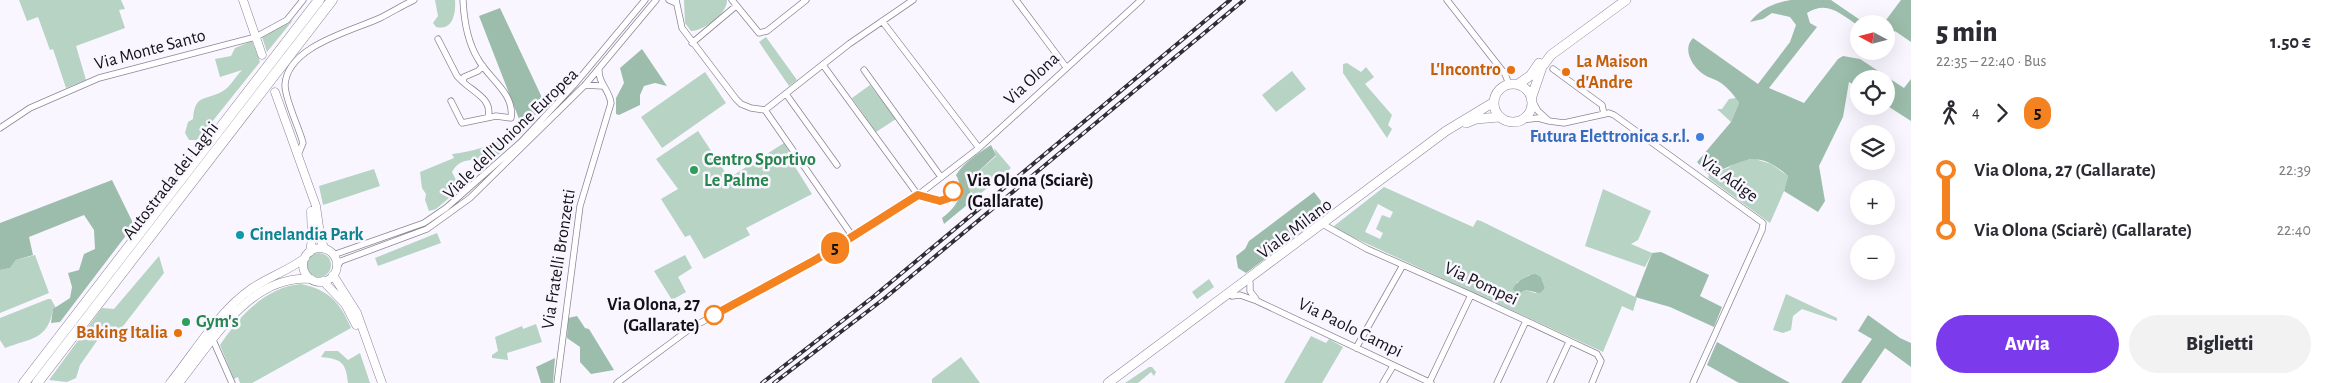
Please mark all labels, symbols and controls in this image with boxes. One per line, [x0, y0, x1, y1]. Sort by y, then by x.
north arrow [1850, 15, 1895, 60]
map controls [1850, 15, 1895, 280]
text: 5 min [1936, 19, 1998, 47]
street label: Via Monte Santo [92, 26, 208, 73]
text: 1.50 € [2270, 33, 2311, 52]
street label: Via Olona [1001, 49, 1063, 109]
place label: La Maison d'Andre [1576, 53, 1648, 92]
text: 22:35 – 22:40 · Bus [1936, 53, 2046, 69]
place label: L'Incontro [1430, 61, 1501, 79]
marker: L'Incontro [1505, 64, 1517, 76]
street label: Viale dell'Unione Europea [440, 65, 582, 203]
marker: La Maison d'Andre [1560, 66, 1572, 78]
button: locate [1850, 70, 1895, 115]
icon: walk [1936, 99, 1964, 127]
icon: forward [1988, 99, 2016, 127]
text: 4 [1972, 104, 1980, 120]
text: 5 [2034, 104, 2041, 122]
street label: Autostrada dei Laghi [120, 119, 222, 243]
button: layers [1850, 125, 1895, 170]
place label: Futura Elettronica s.r.l. [1530, 128, 1690, 146]
marker: Futura Elettronica s.r.l. [1694, 131, 1706, 143]
place label: Centro Sportivo Le Palme [704, 151, 816, 190]
street label: Via Adige [1697, 152, 1761, 206]
text: Via Olona, 27 (Gallarate) [1974, 161, 2157, 180]
text: 22:39 [2279, 162, 2311, 178]
marker: Centro Sportivo Le Palme [688, 164, 700, 176]
place label: Via Olona (Sciarè) (Gallarate) [967, 172, 1094, 211]
button: + [1850, 180, 1895, 225]
marker: Via Olona (Sciarè) (Gallarate) [943, 181, 963, 201]
street label: Via Fratelli Bronzetti [539, 188, 579, 330]
street label: Viale Milano [1255, 195, 1336, 263]
text: Via Olona (Sciarè) (Gallarate) [1974, 221, 2192, 240]
text: 22:40 [2277, 222, 2311, 238]
place label: Cinelandia Park [250, 226, 363, 244]
marker: Cinelandia Park [234, 229, 246, 241]
line badge: 5 [819, 232, 851, 264]
button: − [1850, 235, 1895, 280]
text: 5 [831, 239, 839, 257]
street label: Via Pompei [1441, 259, 1521, 309]
street label: Via Paolo Campi [1295, 295, 1405, 361]
place label: Via Olona, 27 (Gallarate) [607, 296, 700, 335]
marker: Via Olona, 27 (Gallarate) [704, 305, 724, 325]
place label: Gym's [196, 313, 239, 331]
button: Avvia [1936, 315, 2119, 373]
button: Biglietti [2129, 315, 2311, 373]
marker: Gym's [180, 316, 192, 328]
place label: Baking Italia [76, 324, 168, 342]
marker: Baking Italia [172, 327, 184, 339]

